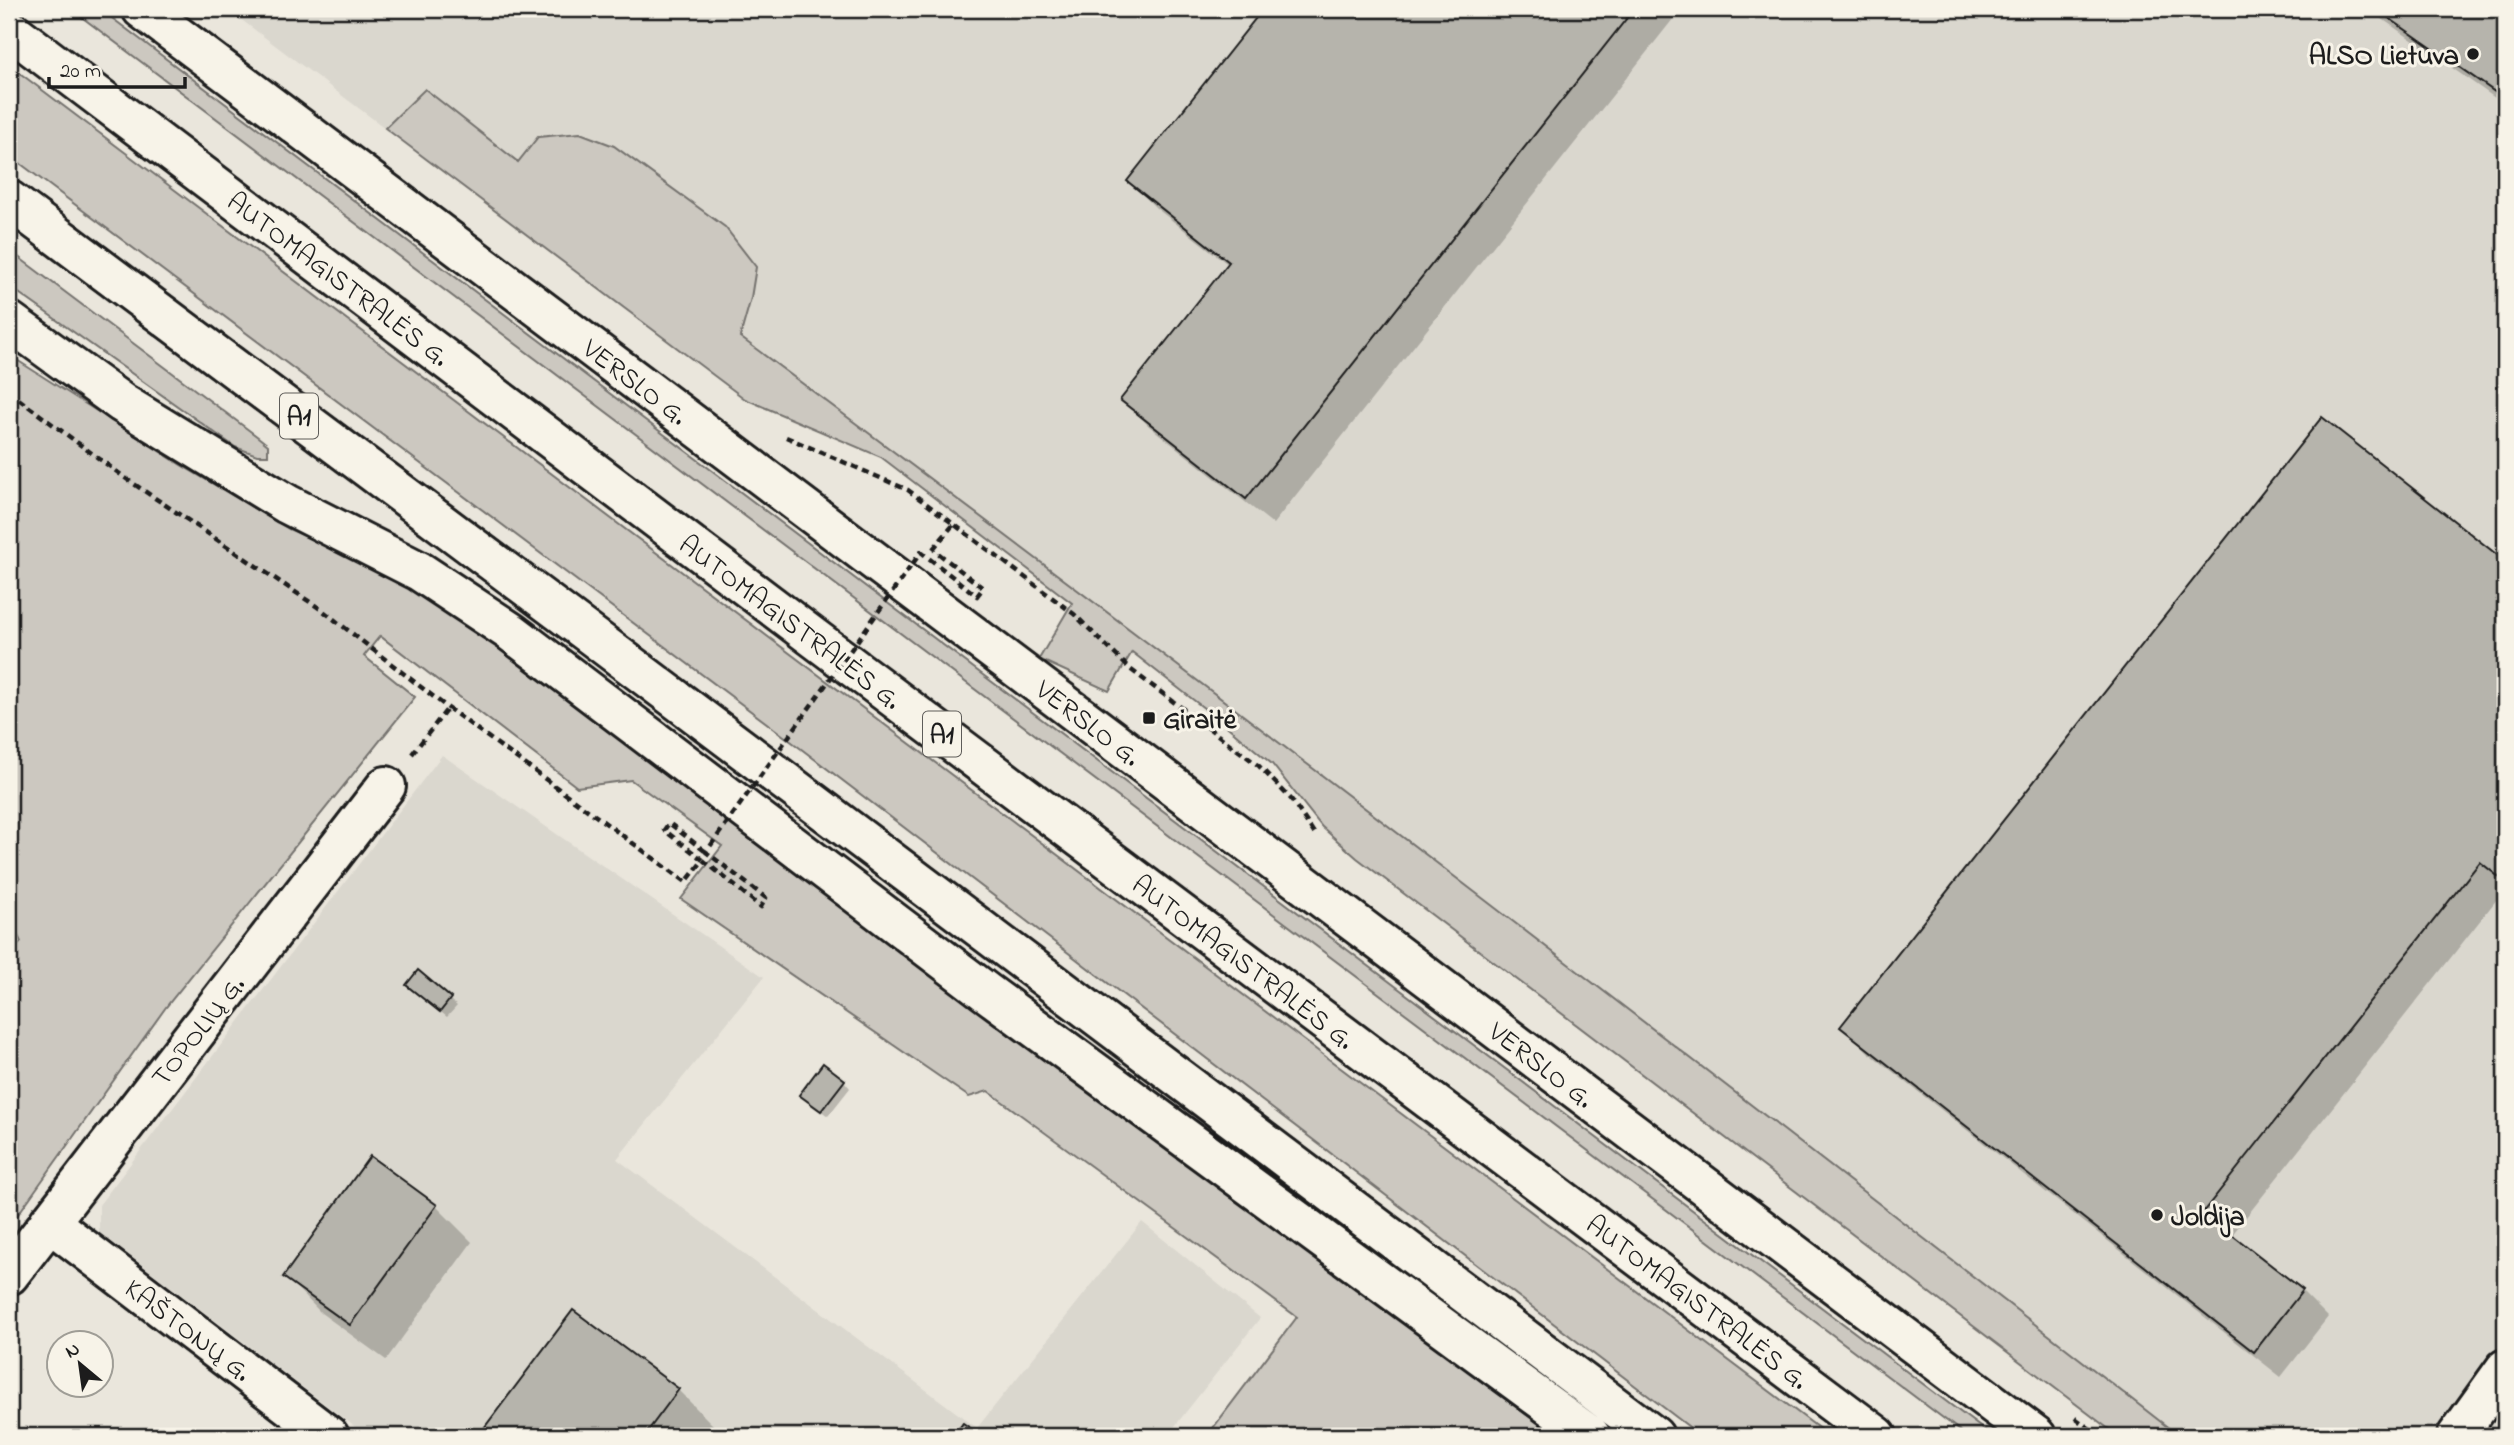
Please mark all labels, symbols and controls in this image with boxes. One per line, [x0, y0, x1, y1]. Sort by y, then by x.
place label: ALSO Lietuva [2309, 37, 2459, 78]
scale bar [49, 46, 186, 90]
marker: ALSO Lietuva [2465, 46, 2481, 62]
text: 20 m [60, 57, 101, 87]
street label: AUTOMAGISTRALĖS G. [217, 183, 457, 378]
street label: VERSLO G. [572, 330, 695, 437]
road number: A1 [280, 394, 318, 438]
street label: AUTOMAGISTRALĖS G. [669, 526, 909, 721]
street label: VERSLO G. [1025, 671, 1148, 778]
place label: Giraitė [1163, 701, 1238, 742]
marker: Giraitė [1141, 710, 1157, 726]
road number: A1 [923, 712, 961, 756]
street label: AUTOMAGISTRALĖS G. [1122, 866, 1362, 1061]
street label: TOPOLIŲ G. [143, 967, 257, 1097]
street label: VERSLO G. [1478, 1013, 1601, 1120]
place label: Joldija [2171, 1198, 2245, 1239]
street label: AUTOMAGISTRALĖS G. [1576, 1206, 1816, 1401]
marker: Joldija [2149, 1207, 2165, 1223]
street label: KAŠTONŲ G. [115, 1270, 259, 1393]
north arrow [46, 1330, 116, 1400]
text: N [61, 1336, 85, 1366]

